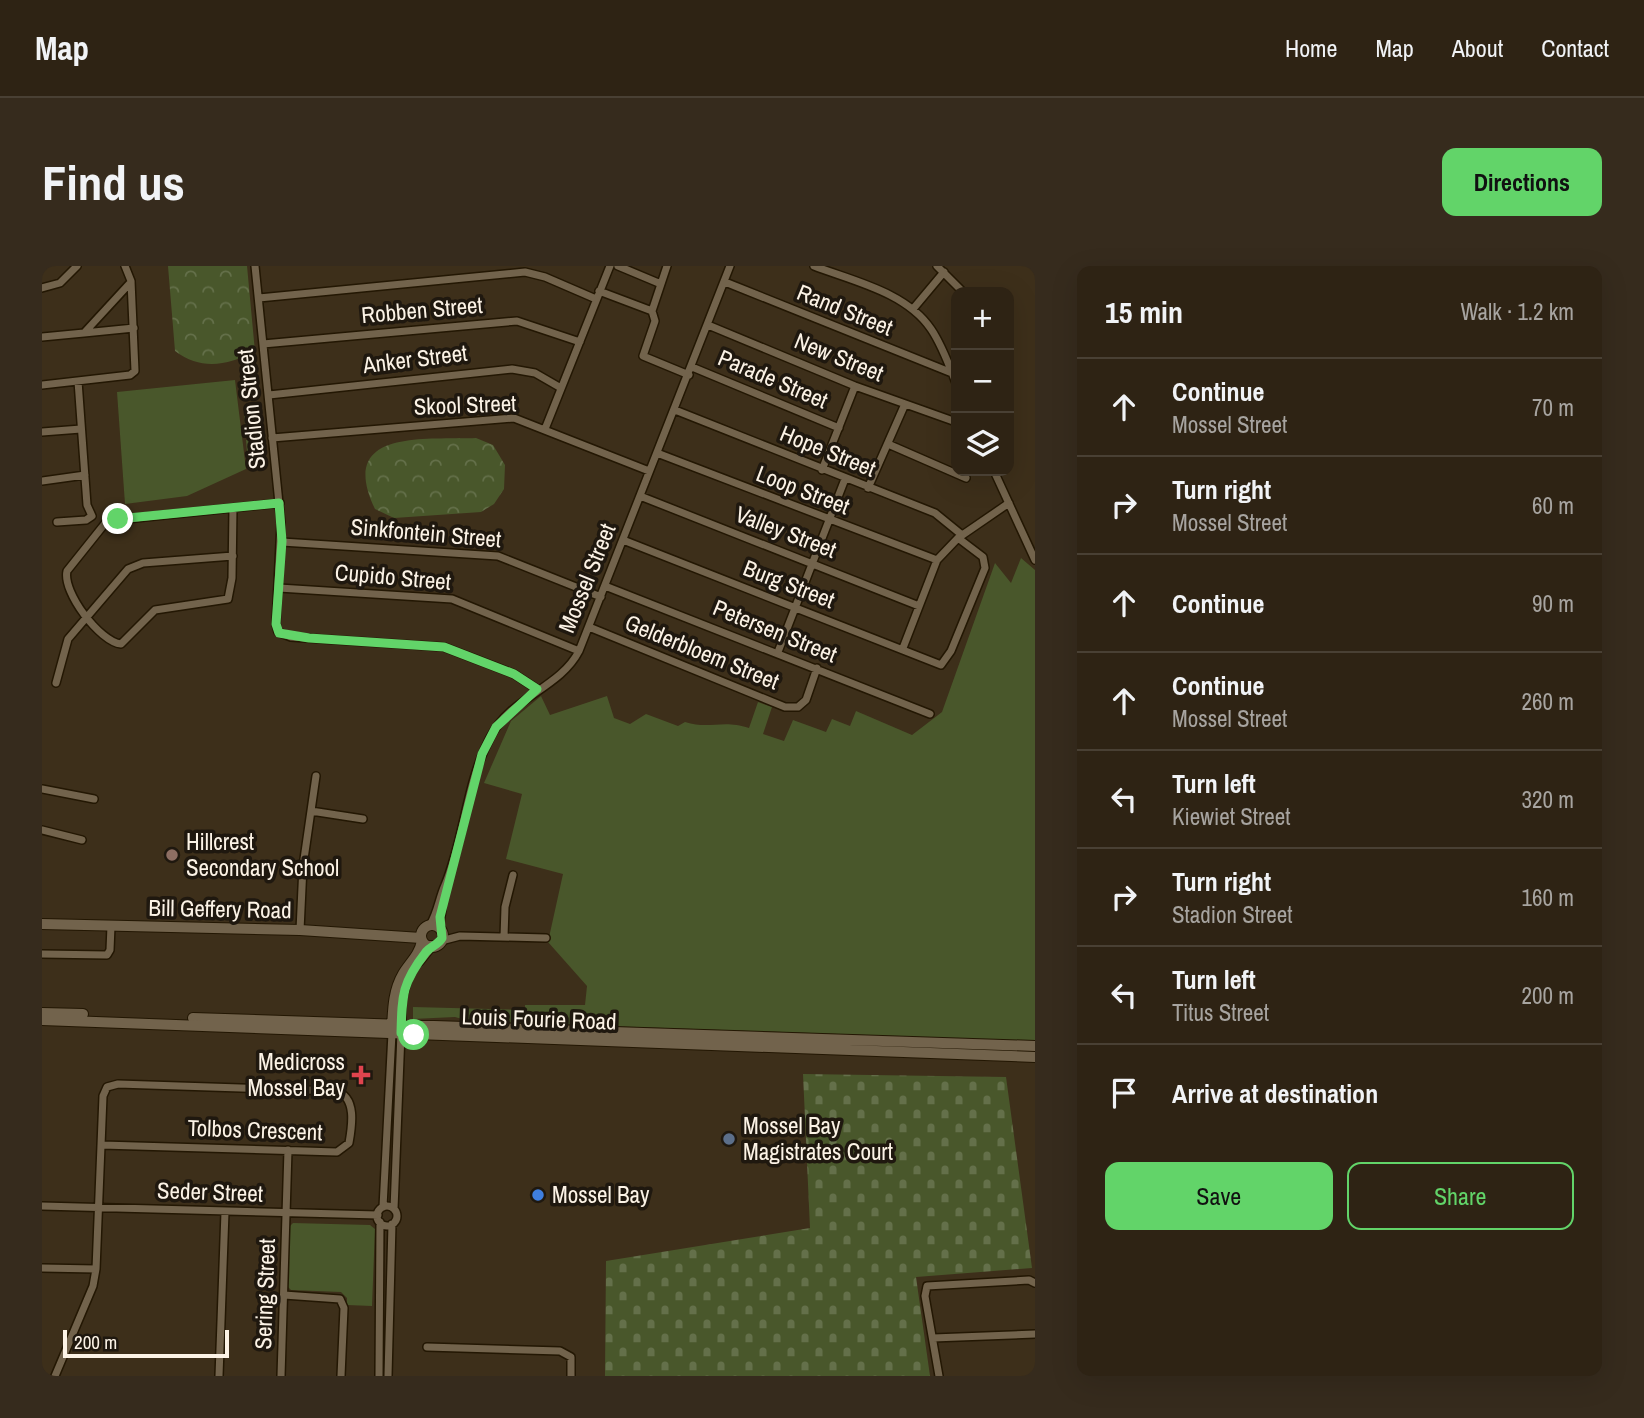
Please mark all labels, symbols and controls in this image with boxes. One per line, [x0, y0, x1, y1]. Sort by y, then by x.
text: Map [35, 26, 89, 70]
text: Home [1285, 32, 1337, 64]
text: Map [1375, 32, 1414, 64]
text: About [1452, 32, 1503, 64]
text: Contact [1541, 32, 1609, 64]
button: Directions [1442, 148, 1602, 216]
text: Find us [42, 149, 185, 215]
street label: Rand Street [793, 276, 898, 343]
map controls [951, 287, 1014, 476]
button: + [951, 287, 1014, 350]
street label: Robben Street [360, 289, 484, 330]
text: 15 min [1105, 292, 1183, 332]
text: Walk · 1.2 km [1460, 296, 1574, 327]
street label: New Street [790, 325, 888, 388]
street label: Anker Street [360, 337, 469, 380]
street label: Parade Street [714, 342, 833, 416]
street label: Stadion Street [229, 347, 272, 471]
button: − [951, 350, 1014, 413]
text: Continue [1172, 374, 1264, 409]
street label: Skool Street [413, 387, 517, 422]
icon: ahead [1105, 388, 1143, 426]
text: 70 m [1532, 392, 1574, 423]
text: Mossel Street [1172, 409, 1287, 440]
button: layers [951, 413, 1014, 476]
street label: Hope Street [776, 417, 881, 484]
street label: Loop Street [752, 458, 854, 521]
text: Turn right [1172, 472, 1271, 507]
icon: right [1105, 486, 1143, 524]
text: 60 m [1532, 490, 1574, 521]
street label: Valley Street [731, 498, 841, 565]
route end [102, 503, 133, 534]
text: Mossel Street [1172, 507, 1287, 538]
street label: Sinkfontein Street [349, 510, 503, 555]
street label: Mossel Street [551, 519, 623, 637]
street label: Burg Street [739, 552, 839, 615]
street label: Cupido Street [334, 556, 452, 597]
icon: ahead [1105, 584, 1143, 622]
text: Continue [1172, 586, 1264, 621]
text: 90 m [1532, 588, 1574, 619]
street label: Petersen Street [709, 592, 842, 669]
street label: Gelderbloem Street [621, 607, 784, 697]
text: Continue [1172, 668, 1264, 703]
icon: ahead [1105, 682, 1143, 720]
text: 260 m [1522, 686, 1574, 717]
text: Mossel Street [1172, 703, 1287, 734]
text: Turn left [1172, 766, 1256, 801]
icon: left [1105, 780, 1143, 818]
text: 320 m [1522, 784, 1574, 815]
text: Kiewiet Street [1172, 801, 1290, 832]
place label: Hillcrest Secondary School [186, 826, 339, 883]
marker: Hillcrest Secondary School [164, 847, 180, 863]
text: Turn right [1172, 864, 1271, 899]
icon: right [1105, 878, 1143, 916]
text: 160 m [1522, 882, 1574, 913]
street label: Bill Geffery Road [148, 892, 292, 925]
text: Stadion Street [1172, 899, 1293, 930]
text: Turn left [1172, 962, 1256, 997]
icon: left [1105, 976, 1143, 1014]
text: 200 m [1522, 980, 1574, 1011]
text: Titus Street [1172, 997, 1269, 1028]
street label: Louis Fourie Road [461, 1000, 617, 1037]
route start [398, 1019, 429, 1050]
place label: Medicross Mossel Bay [248, 1046, 346, 1103]
marker: Medicross Mossel Bay [351, 1065, 371, 1085]
icon: arrive [1105, 1074, 1143, 1112]
text: Arrive at destination [1172, 1076, 1378, 1111]
place label: Mossel Bay Magistrates Court [743, 1110, 893, 1167]
street label: Tolbos Crescent [187, 1112, 323, 1147]
marker: Mossel Bay Magistrates Court [721, 1131, 737, 1147]
button: Save [1105, 1162, 1333, 1230]
button: Share [1347, 1162, 1574, 1230]
street label: Seder Street [157, 1174, 263, 1209]
place label: Mossel Bay [552, 1179, 650, 1210]
marker: Mossel Bay [530, 1187, 546, 1203]
street label: Sering Street [247, 1238, 282, 1350]
scale bar [63, 1327, 229, 1359]
text: 200 m [74, 1329, 117, 1355]

